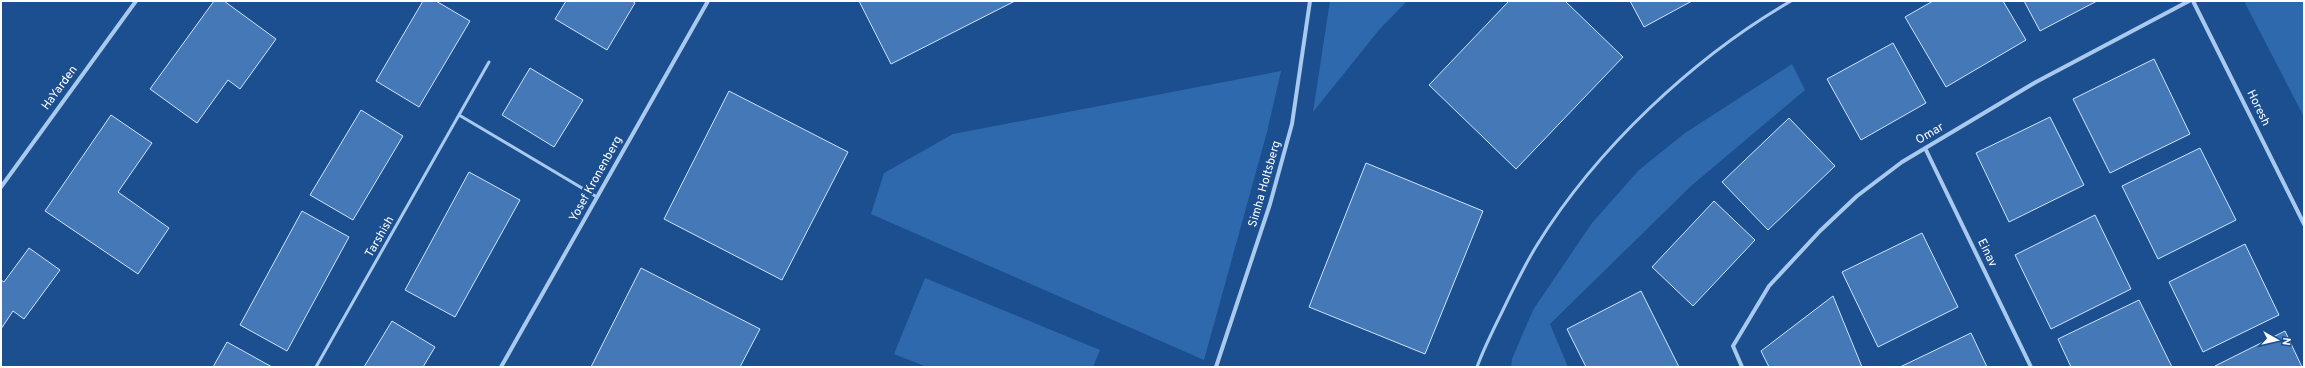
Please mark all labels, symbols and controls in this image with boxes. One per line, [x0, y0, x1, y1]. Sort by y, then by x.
street label: HaYarden [38, 63, 82, 113]
street label: Horesh [2242, 87, 2274, 129]
street label: Omar [1913, 119, 1947, 149]
street label: Yosef Kronenberg [566, 133, 626, 225]
street label: Simha Holtsberg [1245, 139, 1285, 229]
street label: Tarshish [362, 213, 398, 261]
street label: Einav [1973, 236, 2001, 270]
north arrow [2257, 320, 2297, 360]
text: N [2278, 336, 2293, 346]

